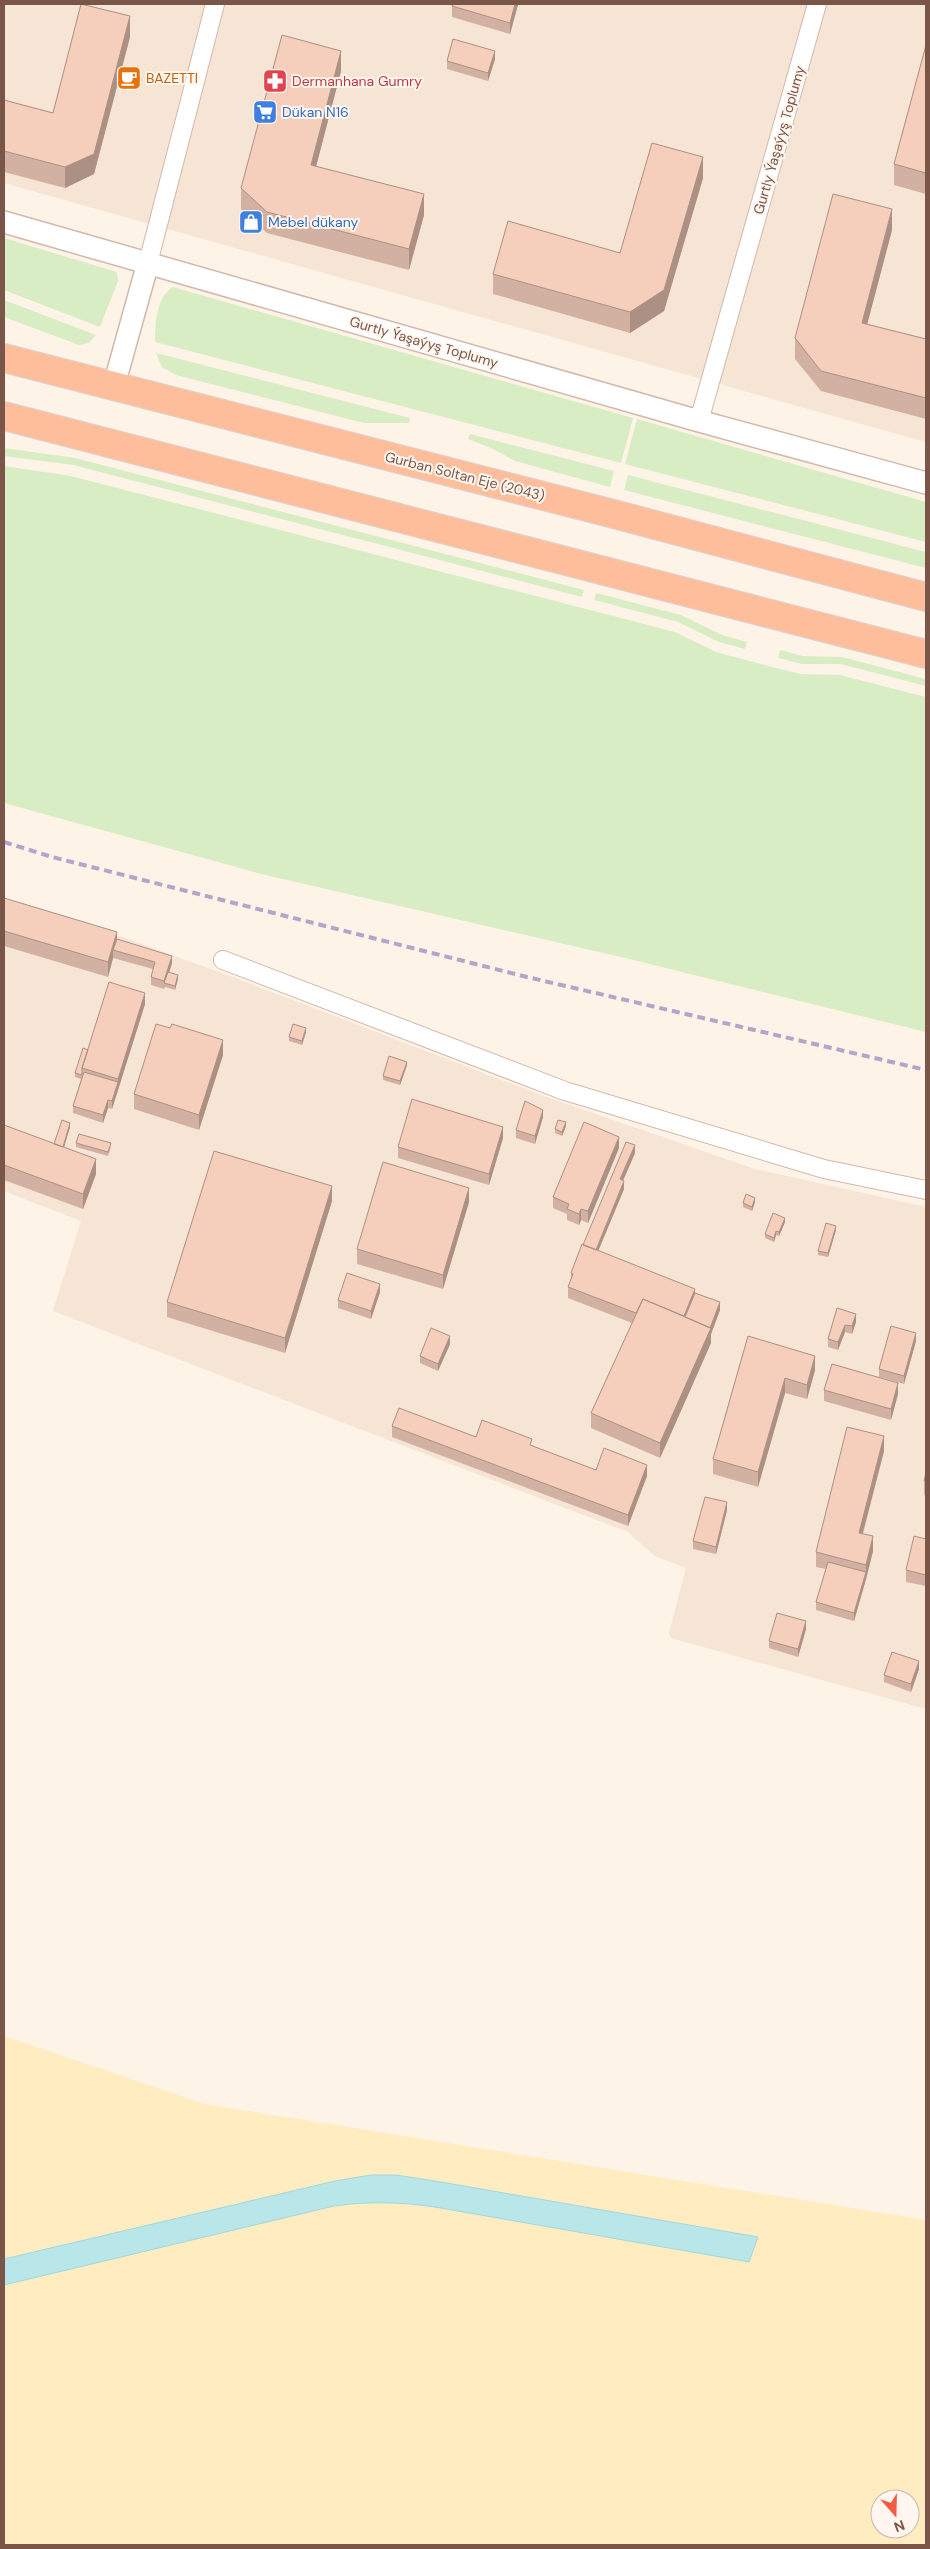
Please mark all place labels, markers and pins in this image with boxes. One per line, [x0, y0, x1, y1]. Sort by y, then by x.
cafe icon: BAZETTI [116, 65, 142, 91]
pharmacy icon: Dermanhana Gumry [262, 68, 288, 94]
place label: BAZETTI [146, 69, 198, 87]
place label: Dermanhana Gumry [292, 72, 422, 90]
supermarket icon: Dükan N16 [252, 99, 278, 125]
place label: Dükan N16 [282, 103, 349, 121]
shop icon: Mebel dükany [238, 209, 264, 235]
place label: Mebel dükany [268, 213, 359, 231]

